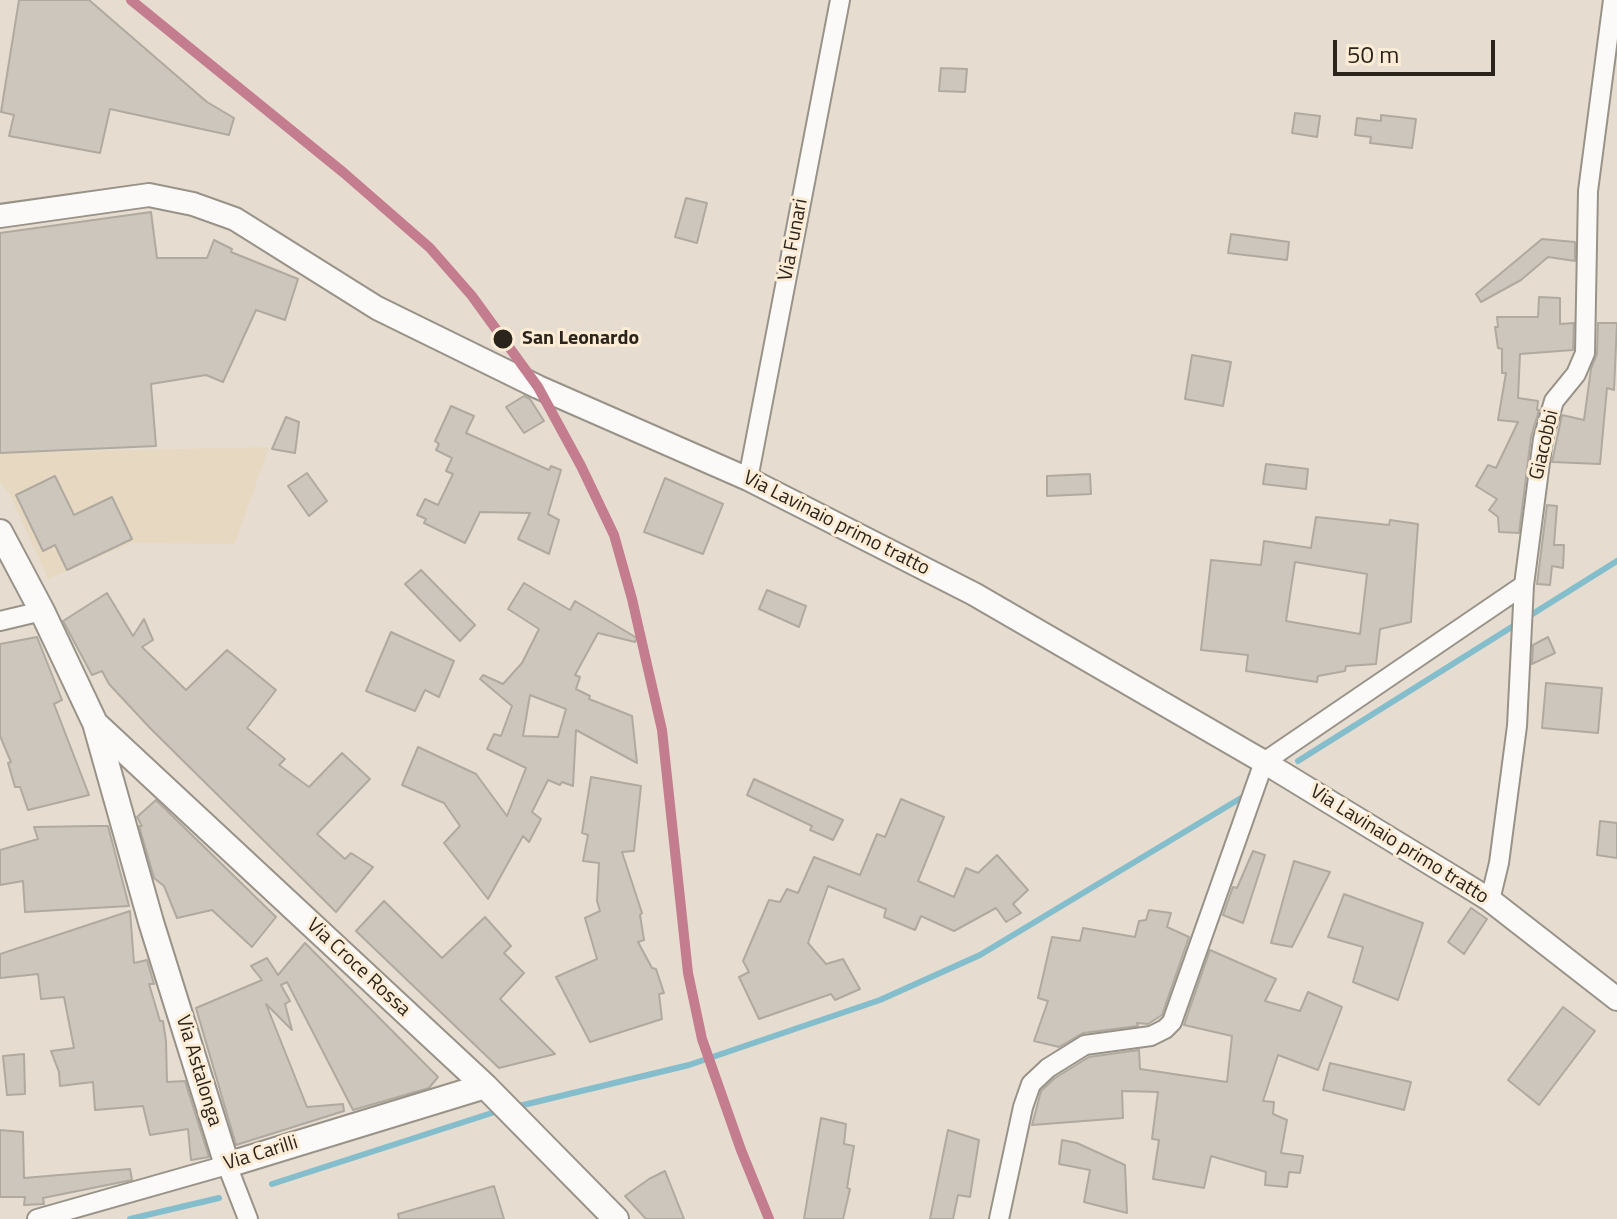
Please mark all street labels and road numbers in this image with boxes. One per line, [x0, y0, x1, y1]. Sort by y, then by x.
street label: Via Funari [774, 197, 814, 283]
street label: Giacobbi [1525, 408, 1565, 482]
street label: Via Lavinaio primo tratto [739, 467, 933, 581]
street label: Via Lavinaio primo tratto [1305, 780, 1493, 910]
street label: Via Croce Rossa [301, 914, 415, 1022]
street label: Via Astalonga [170, 1013, 226, 1129]
street label: Via Carilli [221, 1131, 301, 1177]

